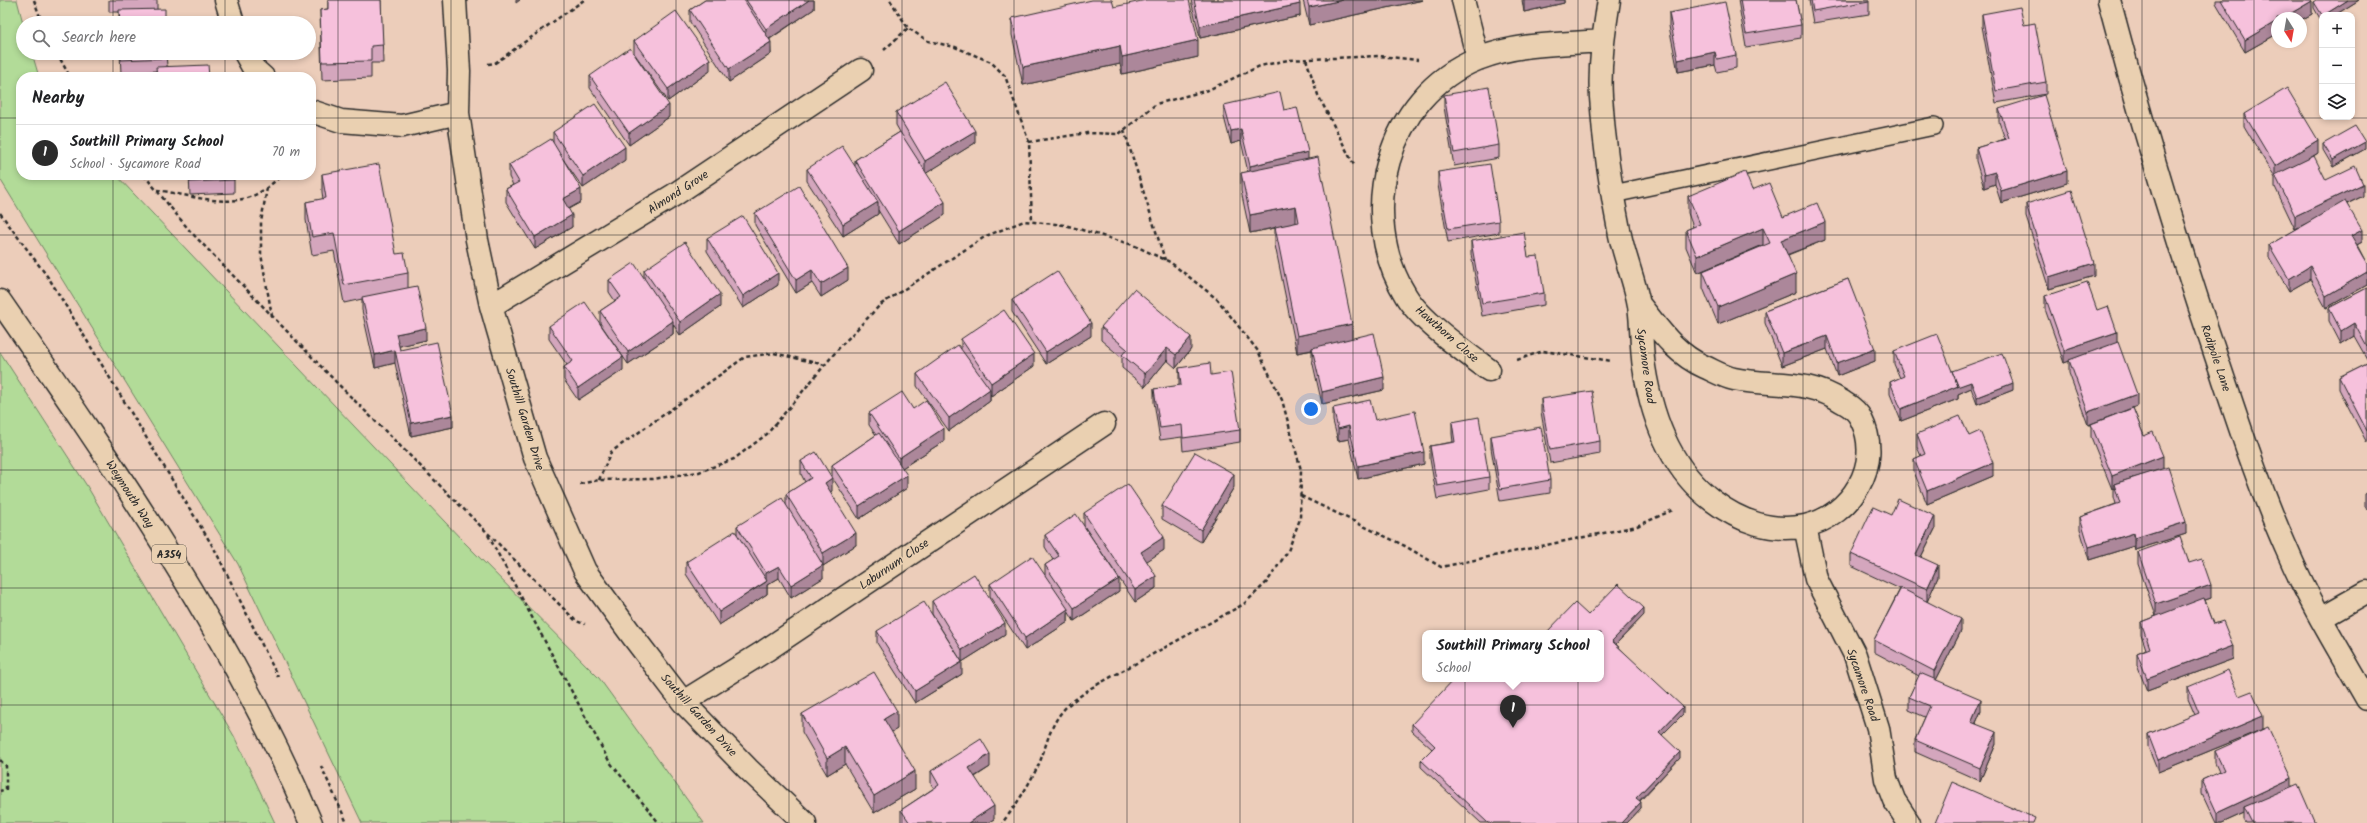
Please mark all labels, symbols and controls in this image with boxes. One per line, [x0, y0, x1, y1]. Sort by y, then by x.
north arrow [2271, 12, 2307, 48]
map controls [2319, 12, 2355, 120]
button: + [2319, 12, 2355, 48]
search box [16, 16, 316, 60]
text: Search here [62, 26, 136, 50]
icon: search [30, 27, 52, 49]
button: − [2319, 48, 2355, 84]
button: layers [2319, 84, 2355, 120]
text: Nearby [32, 85, 84, 112]
text: Southill Primary School [70, 130, 224, 154]
text: 1 [43, 142, 47, 163]
text: 70 m [272, 142, 300, 163]
text: School · Sycamore Road [70, 154, 201, 175]
street label: Almond Grove [644, 165, 713, 219]
street label: Hawthorn Close [1410, 301, 1483, 368]
street label: Radipole Lane [2195, 322, 2236, 395]
street label: Sycamore Road [1631, 327, 1660, 406]
street label: Southill Garden Drive [500, 365, 549, 474]
your location [1301, 399, 1321, 419]
street label: Weymouth Way [100, 457, 159, 532]
street label: Laburnum Close [855, 534, 934, 595]
road number: A354 [152, 545, 186, 563]
popup [1422, 630, 1604, 682]
text: Southill Primary School [1436, 634, 1590, 658]
street label: Sycamore Road [1841, 646, 1884, 725]
text: School [1436, 658, 1471, 679]
street label: Southill Garden Drive [656, 669, 742, 762]
pin: 1 [1500, 695, 1526, 728]

